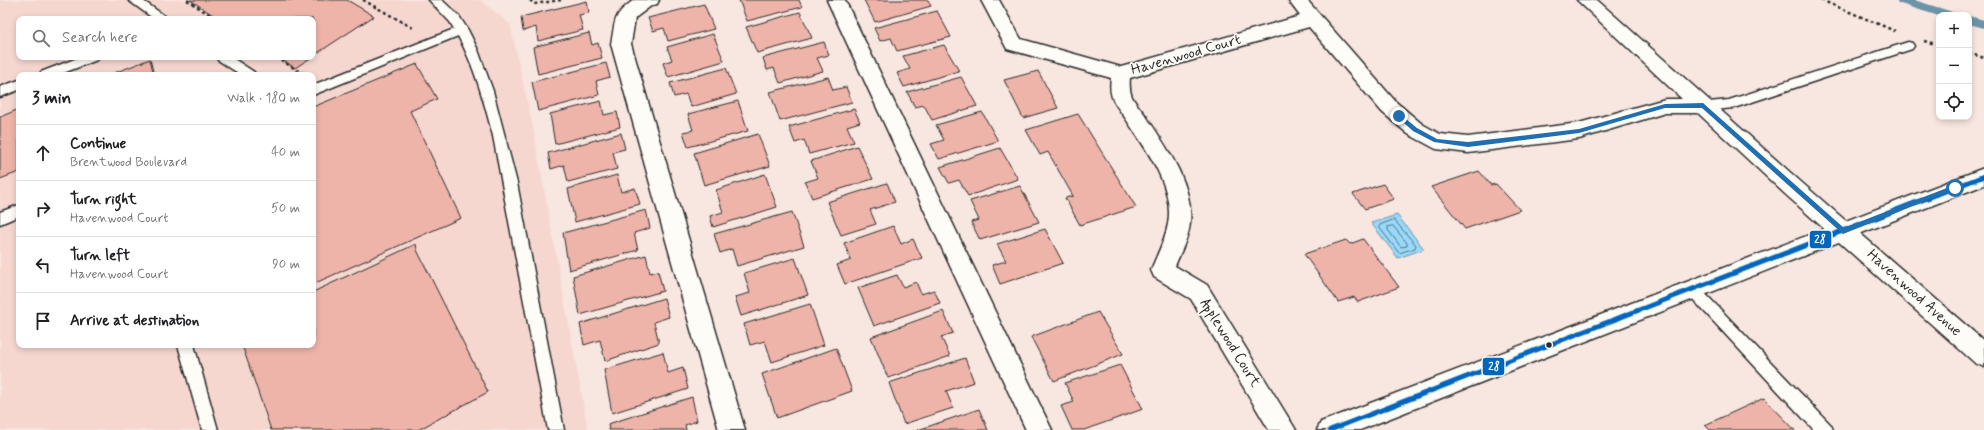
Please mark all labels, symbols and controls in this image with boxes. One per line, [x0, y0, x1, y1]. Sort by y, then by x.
map controls [1936, 12, 1972, 120]
button: + [1936, 12, 1972, 48]
search box [16, 16, 316, 60]
icon: search [30, 27, 52, 49]
text: Search here [62, 28, 138, 48]
street label: Havenwood Court [1129, 30, 1244, 80]
button: − [1936, 48, 1972, 84]
button: locate [1936, 84, 1972, 120]
text: 3 min [32, 87, 71, 109]
text: Walk · 180 m [227, 90, 300, 107]
route end [1390, 107, 1408, 125]
text: Continue [70, 134, 126, 154]
icon: ahead [32, 142, 54, 164]
text: 40 m [271, 144, 300, 161]
text: Brentwood Boulevard [70, 154, 187, 171]
route start [1946, 179, 1964, 197]
text: Turn right [70, 190, 137, 210]
icon: right [32, 198, 54, 220]
text: 50 m [271, 200, 300, 217]
text: Havenwood Court [70, 210, 168, 227]
line badge: 28 [1809, 230, 1832, 249]
text: 28 [1814, 233, 1826, 247]
street label: Havenwood Avenue [1862, 245, 1966, 341]
text: Turn left [70, 246, 130, 266]
icon: left [32, 254, 54, 276]
text: 90 m [272, 256, 300, 273]
text: Havenwood Court [70, 266, 168, 283]
street label: Applewood Court [1194, 295, 1265, 392]
icon: arrive [32, 310, 54, 332]
text: Arrive at destination [70, 311, 199, 331]
unlabelled marker [1544, 340, 1554, 350]
line badge: 28 [1482, 357, 1505, 376]
text: 28 [1488, 360, 1500, 374]

